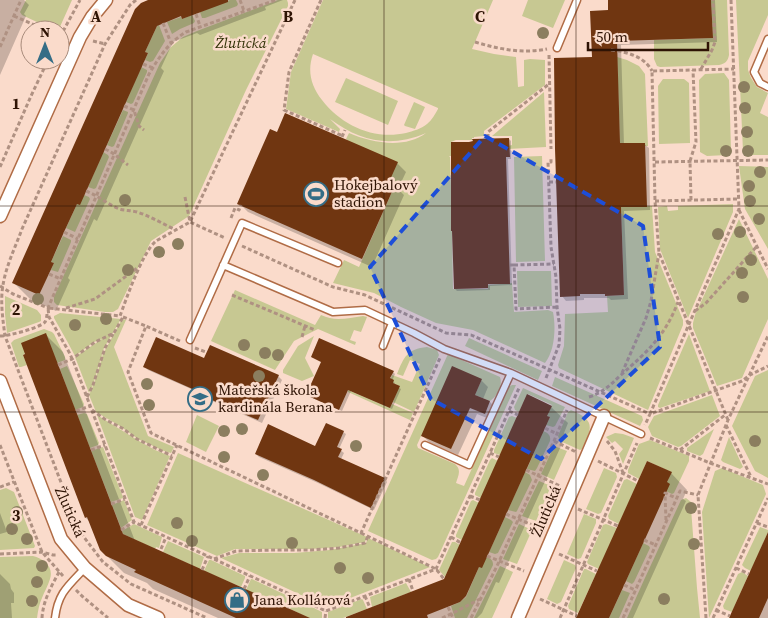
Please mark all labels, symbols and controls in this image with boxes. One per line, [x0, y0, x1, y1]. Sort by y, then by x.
text: A [91, 5, 102, 27]
text: B [283, 5, 294, 27]
text: C [475, 5, 485, 27]
north arrow [20, 20, 70, 70]
scale bar [588, 20, 708, 52]
text: N [40, 22, 50, 42]
text: 50 m [596, 26, 628, 47]
park label: Žlutická [215, 32, 267, 53]
text: 1 [12, 92, 20, 114]
place label: Hokejbalový stadion [334, 174, 418, 212]
sports icon: Hokejbalový stadion [303, 181, 329, 207]
text: 2 [12, 298, 21, 320]
place label: Mateřská škola kardinála Berana [218, 379, 333, 417]
school or university icon: Mateřská škola kardinála Berana [187, 386, 213, 412]
street label: Žlutická [525, 482, 566, 540]
street label: Žlutická [50, 483, 91, 541]
text: 3 [12, 504, 21, 526]
shop icon: Jana Kollárová [224, 587, 250, 613]
place label: Jana Kollárová [253, 589, 351, 610]

